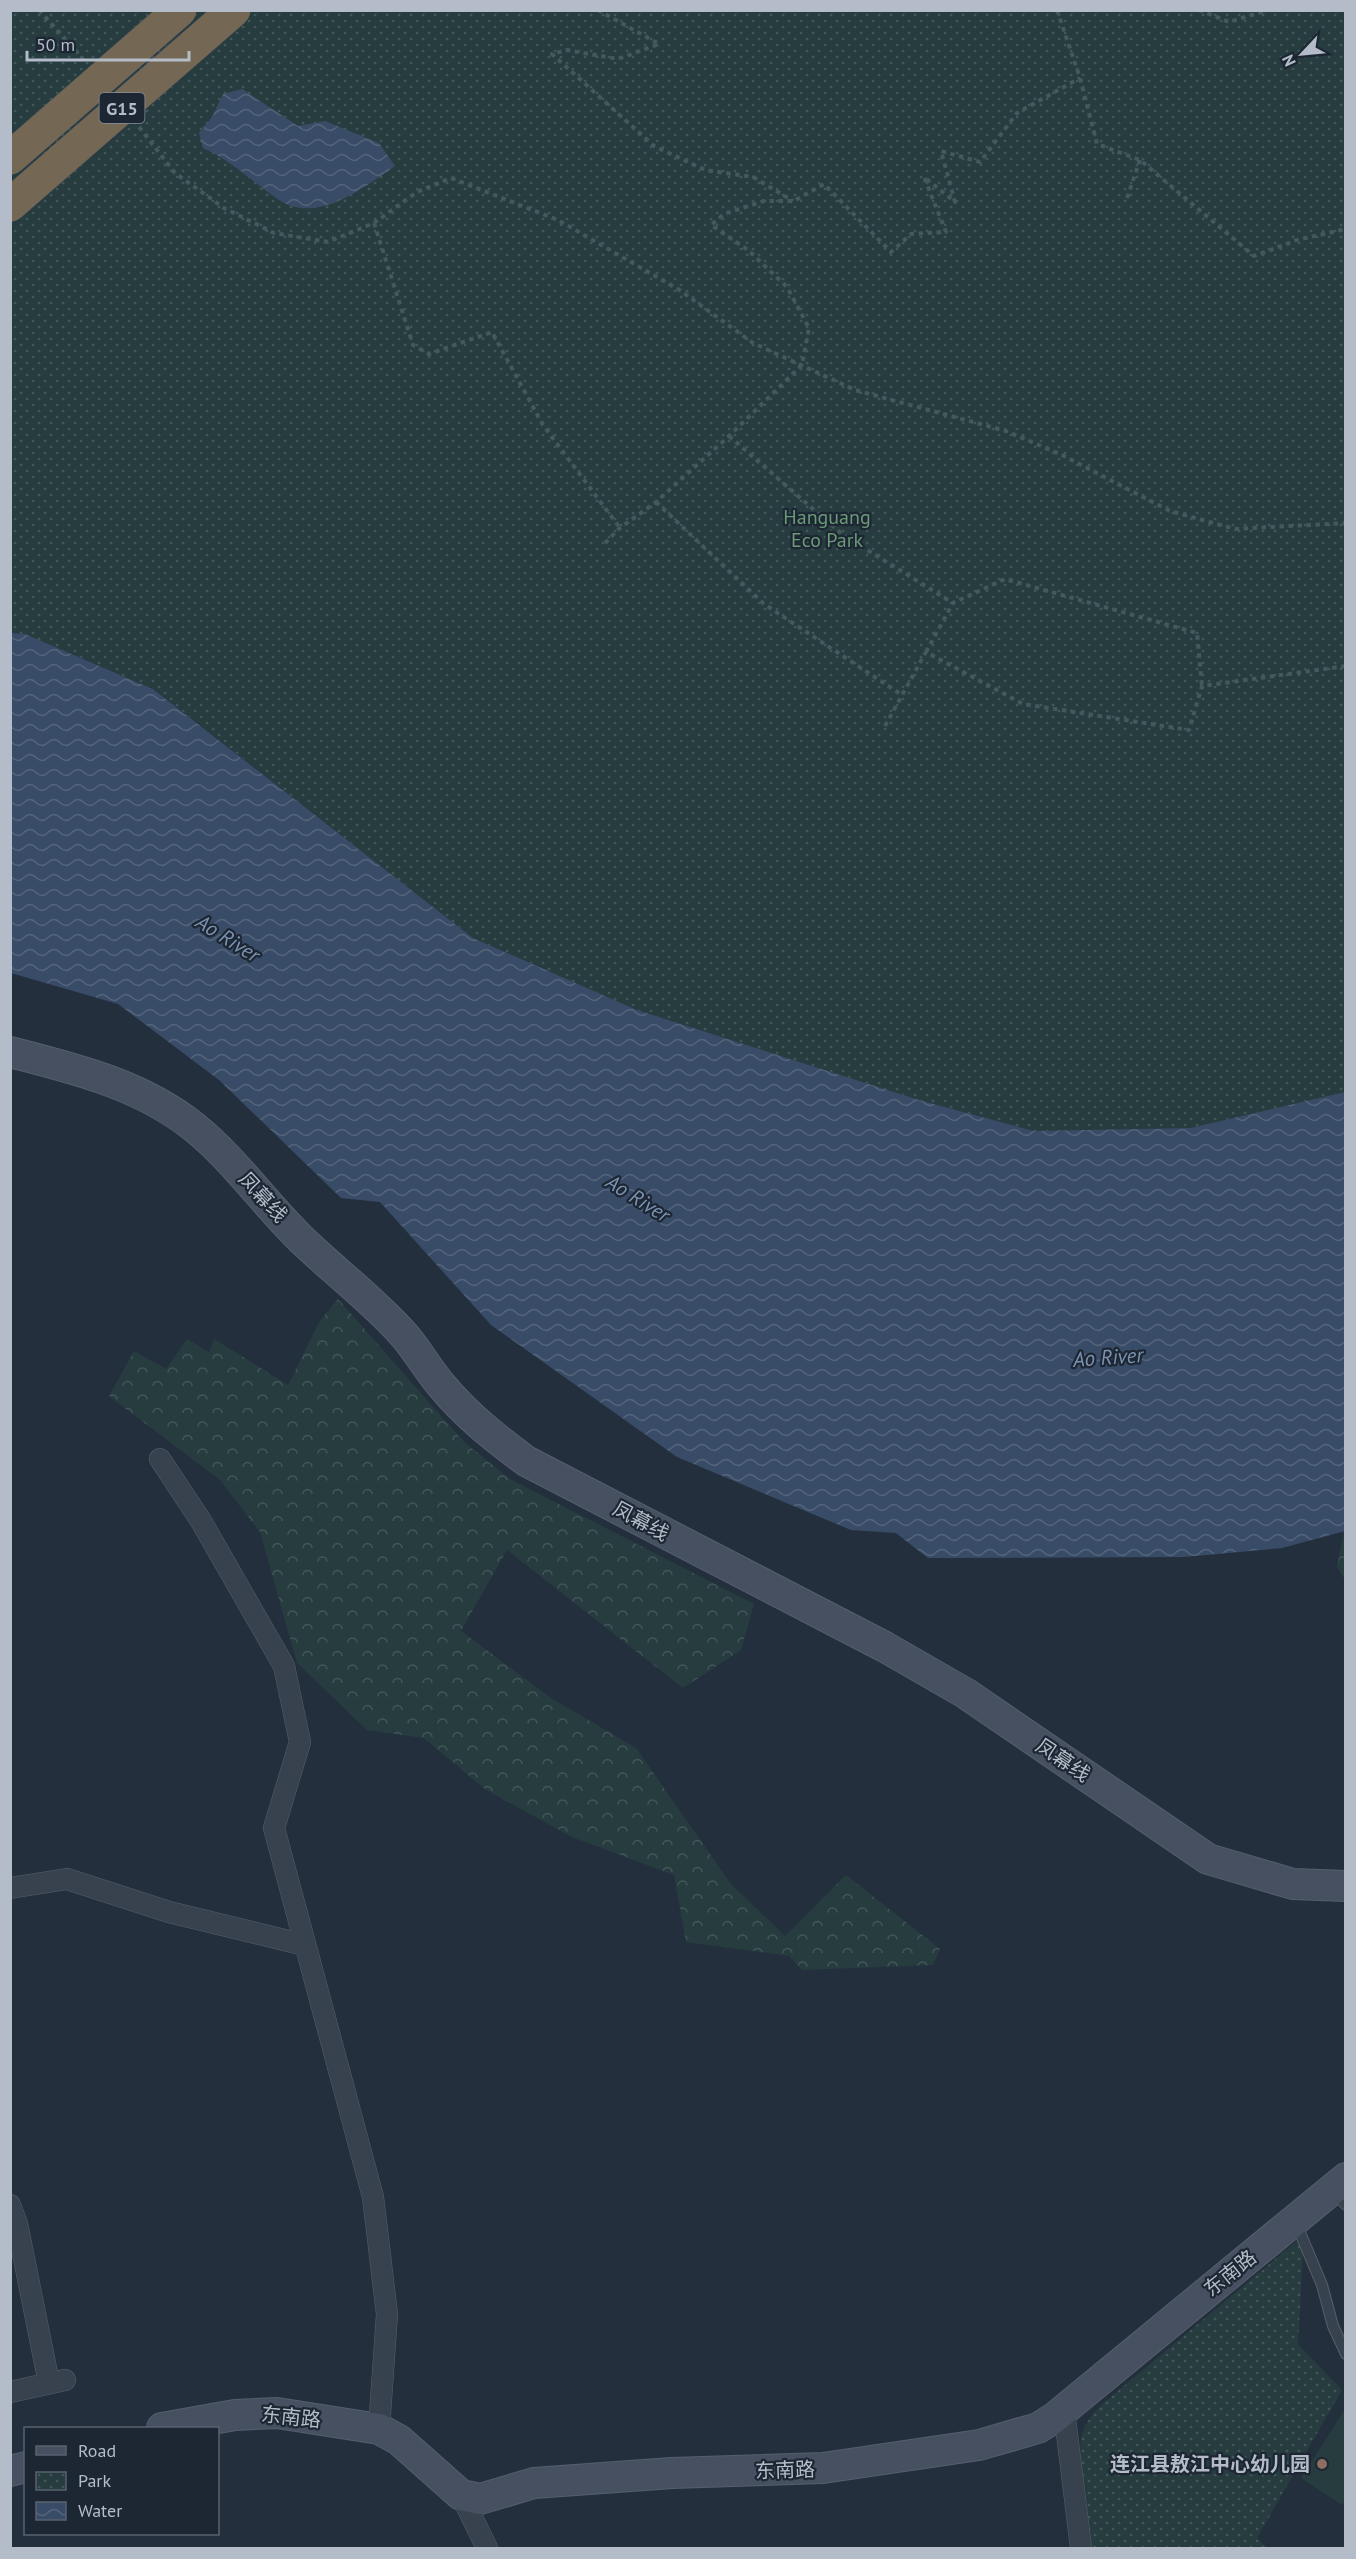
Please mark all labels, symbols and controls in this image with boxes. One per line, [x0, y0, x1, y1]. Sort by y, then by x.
scale bar [27, 24, 189, 62]
north arrow [1272, 24, 1332, 84]
text: 50 m [36, 33, 75, 56]
text: N [1277, 51, 1300, 70]
road number: G15 [100, 93, 144, 123]
park label: Hanguang Eco Park [783, 504, 871, 553]
water label: Ao River [190, 907, 267, 969]
street label: 凤幕线 [233, 1166, 293, 1228]
water label: Ao River [600, 1167, 677, 1229]
water label: Ao River [1071, 1341, 1146, 1373]
street label: 凤幕线 [608, 1495, 674, 1547]
street label: 凤幕线 [1031, 1732, 1095, 1788]
street label: 东南路 [1199, 2244, 1261, 2302]
street label: 东南路 [260, 2401, 322, 2433]
legend [24, 2427, 219, 2535]
text: Road [78, 2439, 116, 2462]
place label: 连江县敖江中心幼儿园 [1110, 2451, 1310, 2477]
street label: 东南路 [755, 2456, 815, 2484]
marker: 连江县敖江中心幼儿园 [1315, 2457, 1329, 2471]
text: Park [78, 2469, 111, 2492]
text: Water [78, 2499, 122, 2522]

